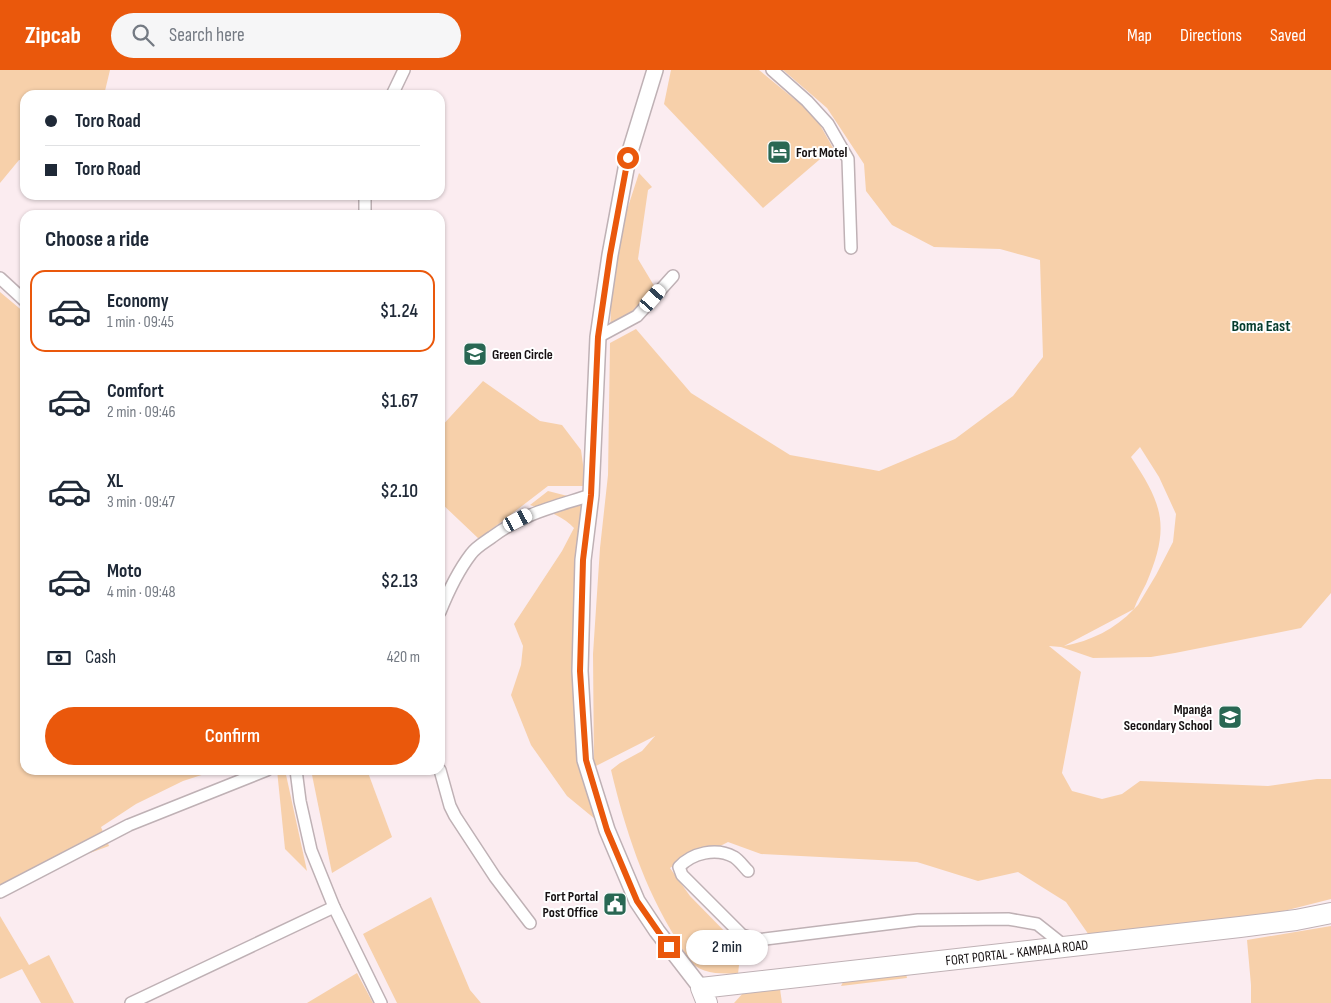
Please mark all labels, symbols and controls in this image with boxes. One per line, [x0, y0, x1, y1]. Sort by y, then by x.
search box [111, 13, 461, 58]
text: Zipcab [25, 21, 81, 50]
icon: search [129, 21, 157, 49]
text: Search here [169, 24, 245, 47]
text: Map [1127, 25, 1152, 46]
text: Directions [1180, 25, 1242, 46]
text: Saved [1270, 25, 1306, 46]
text: Toro Road [75, 110, 141, 133]
hotel icon: Fort Motel [766, 139, 792, 165]
place label: Fort Motel [796, 144, 847, 161]
route start [617, 147, 639, 169]
text: Toro Road [75, 158, 141, 181]
text: Choose a ride [45, 226, 149, 253]
car [637, 282, 668, 314]
icon: car [47, 289, 92, 334]
text: Economy [107, 290, 169, 313]
text: $1.24 [380, 300, 418, 323]
text: 1 min · 09:45 [107, 313, 174, 332]
district label: Boma East [1232, 317, 1291, 336]
school or university icon: Green Circle [462, 341, 488, 367]
place label: Green Circle [492, 346, 553, 363]
icon: car [47, 379, 92, 424]
text: Comfort [107, 380, 164, 403]
text: $1.67 [380, 390, 418, 413]
text: 2 min · 09:46 [107, 403, 175, 422]
icon: car [47, 469, 92, 514]
text: XL [107, 470, 123, 493]
text: $2.10 [380, 480, 418, 503]
text: 3 min · 09:47 [107, 493, 175, 512]
car [501, 507, 534, 533]
icon: car [47, 559, 92, 604]
text: Moto [107, 560, 142, 583]
text: $2.13 [381, 570, 418, 593]
text: 4 min · 09:48 [107, 583, 176, 602]
icon: cash [45, 644, 73, 672]
text: Cash [85, 646, 116, 669]
text: 420 m [387, 648, 420, 667]
place label: Mpanga Secondary School [1124, 701, 1212, 734]
school or university icon: Mpanga Secondary School [1217, 704, 1243, 730]
button: Confirm [45, 707, 420, 765]
place label: Fort Portal Post Office [542, 888, 598, 921]
public building icon: Fort Portal Post Office [602, 891, 628, 917]
callout: 2 min [686, 930, 769, 964]
route end [658, 936, 680, 958]
street label: FORT PORTAL - KAMPALA ROAD [945, 936, 1089, 969]
text: 2 min [712, 938, 742, 957]

